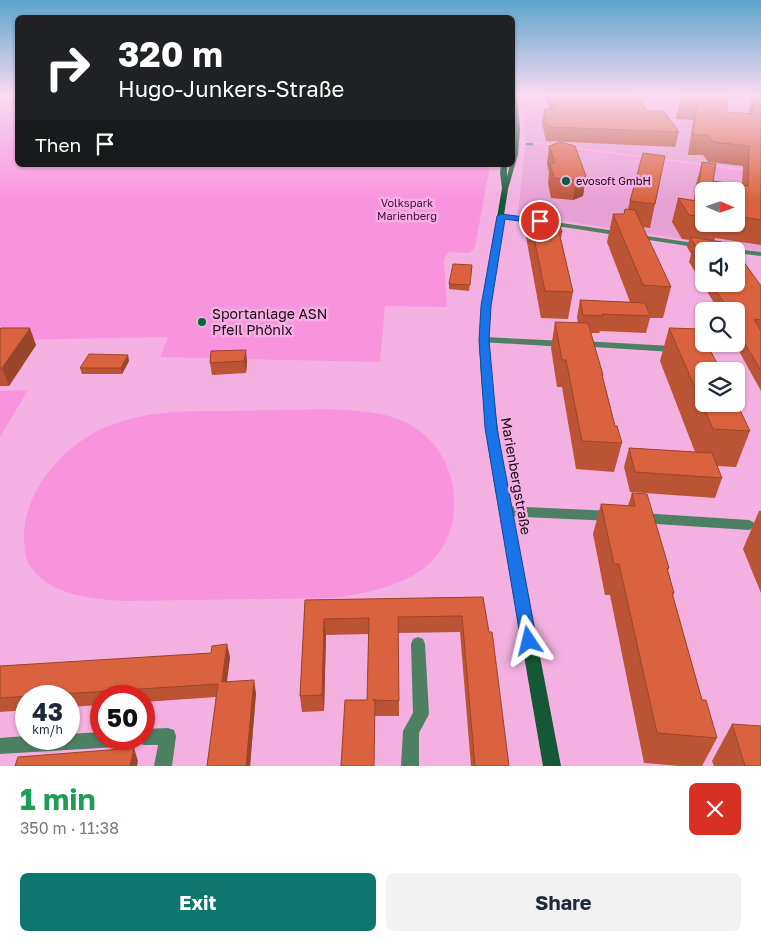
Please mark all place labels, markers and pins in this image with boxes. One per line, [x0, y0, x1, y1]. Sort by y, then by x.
place label: evosoft GmbH [576, 174, 651, 187]
marker: evosoft GmbH [560, 175, 572, 187]
pin [519, 200, 561, 242]
place label: Sportanlage ASN Pfeil Phönix [212, 305, 327, 338]
marker: Sportanlage ASN Pfeil Phönix [196, 316, 208, 328]

